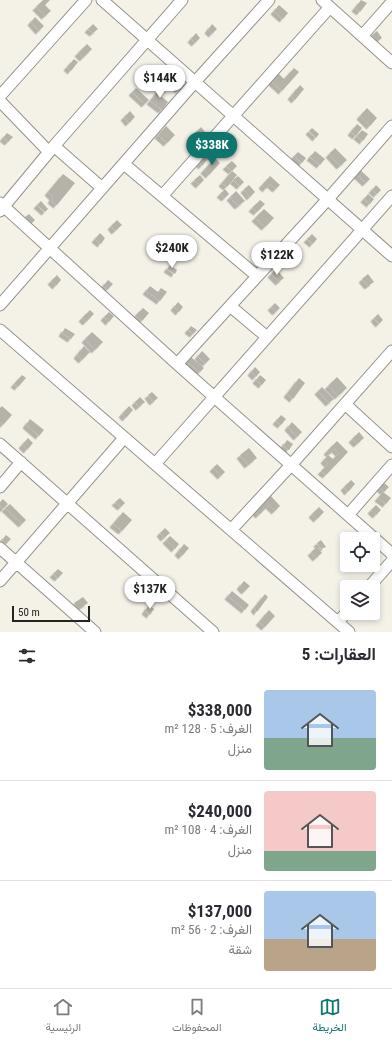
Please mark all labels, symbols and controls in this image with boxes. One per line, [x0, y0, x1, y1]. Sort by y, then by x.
pin: $144K [132, 65, 188, 99]
text: $144K [143, 70, 177, 85]
pin: $338K [184, 132, 240, 166]
text: $338K [195, 137, 229, 152]
pin: $240K [144, 235, 200, 269]
text: $240K [155, 240, 189, 255]
pin: $122K [249, 242, 305, 276]
text: $122K [260, 247, 294, 262]
map controls [340, 532, 380, 620]
button: locate [340, 532, 380, 572]
pin: $137K [122, 576, 178, 610]
button: layers [340, 580, 380, 620]
text: $137K [133, 581, 167, 596]
scale bar [12, 604, 90, 623]
text: 50 m [18, 606, 40, 619]
text: العقارات: 5 [302, 644, 376, 664]
icon: filters [16, 645, 38, 667]
text: $338,000 [188, 700, 252, 720]
icon: home [296, 706, 344, 754]
text: الغرف: 5 · 128 m² [164, 721, 252, 736]
text: منزل [228, 741, 252, 756]
text: $240,000 [188, 801, 252, 821]
icon: home [296, 807, 344, 855]
text: الغرف: 4 · 108 m² [164, 822, 252, 837]
text: منزل [228, 842, 252, 857]
text: $137,000 [188, 901, 252, 921]
icon: home [296, 907, 344, 955]
text: الغرف: 2 · 56 m² [171, 922, 252, 937]
text: شقة [229, 942, 252, 957]
tab: الرئيسية [46, 996, 81, 1037]
tab: المحفوظات [172, 996, 222, 1037]
tab: الخريطة [313, 996, 347, 1037]

